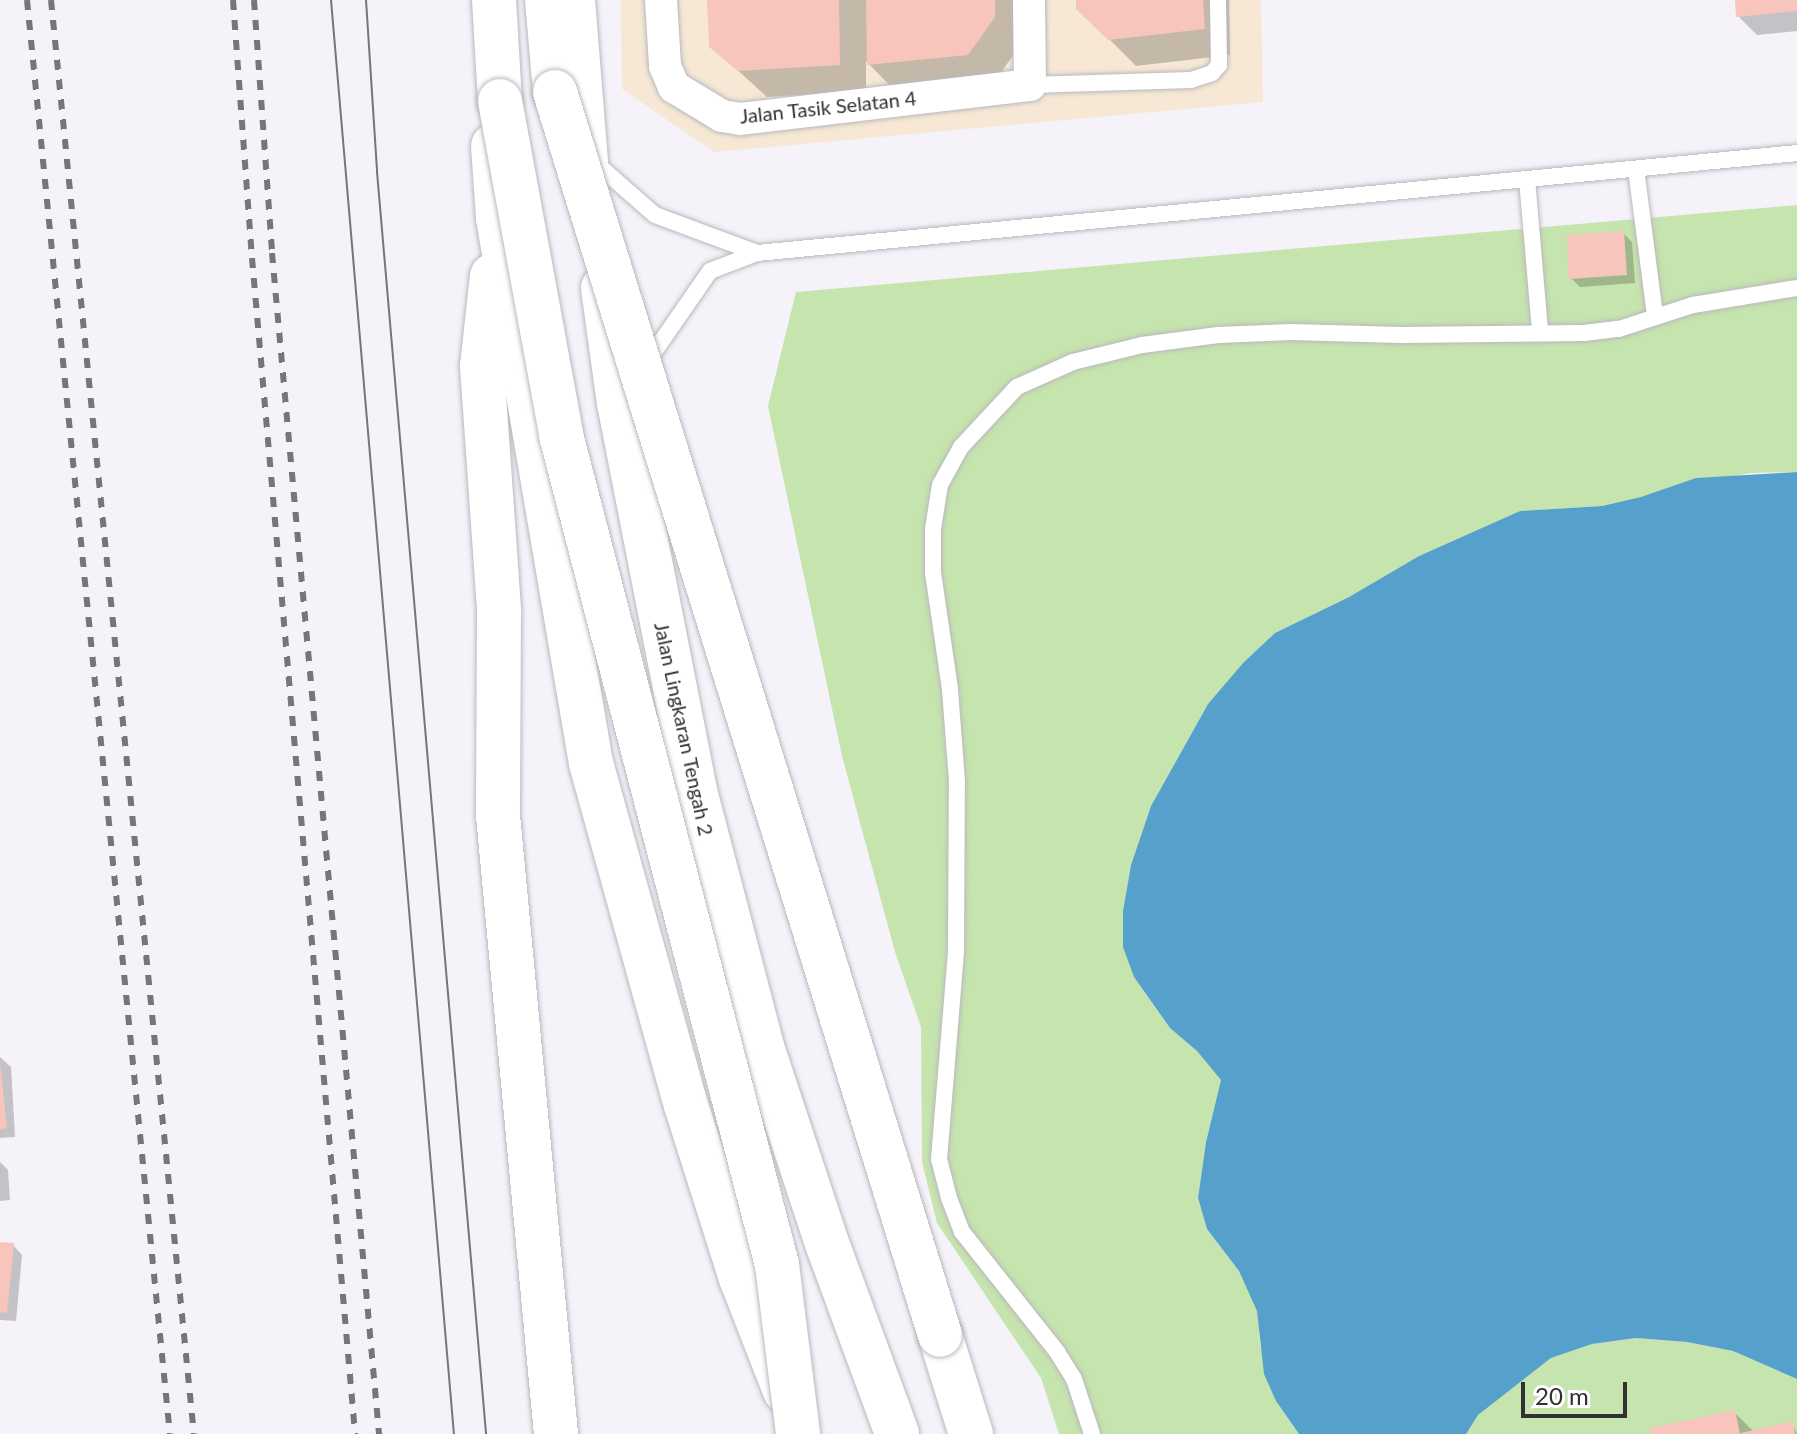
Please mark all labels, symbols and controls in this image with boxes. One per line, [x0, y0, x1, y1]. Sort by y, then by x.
street label: Jalan Tasik Selatan 4 [738, 86, 918, 128]
street label: Jalan Lingkaran Tengah 2 [650, 620, 718, 838]
scale bar [1525, 1366, 1631, 1416]
text: 20 m [1535, 1381, 1589, 1410]

